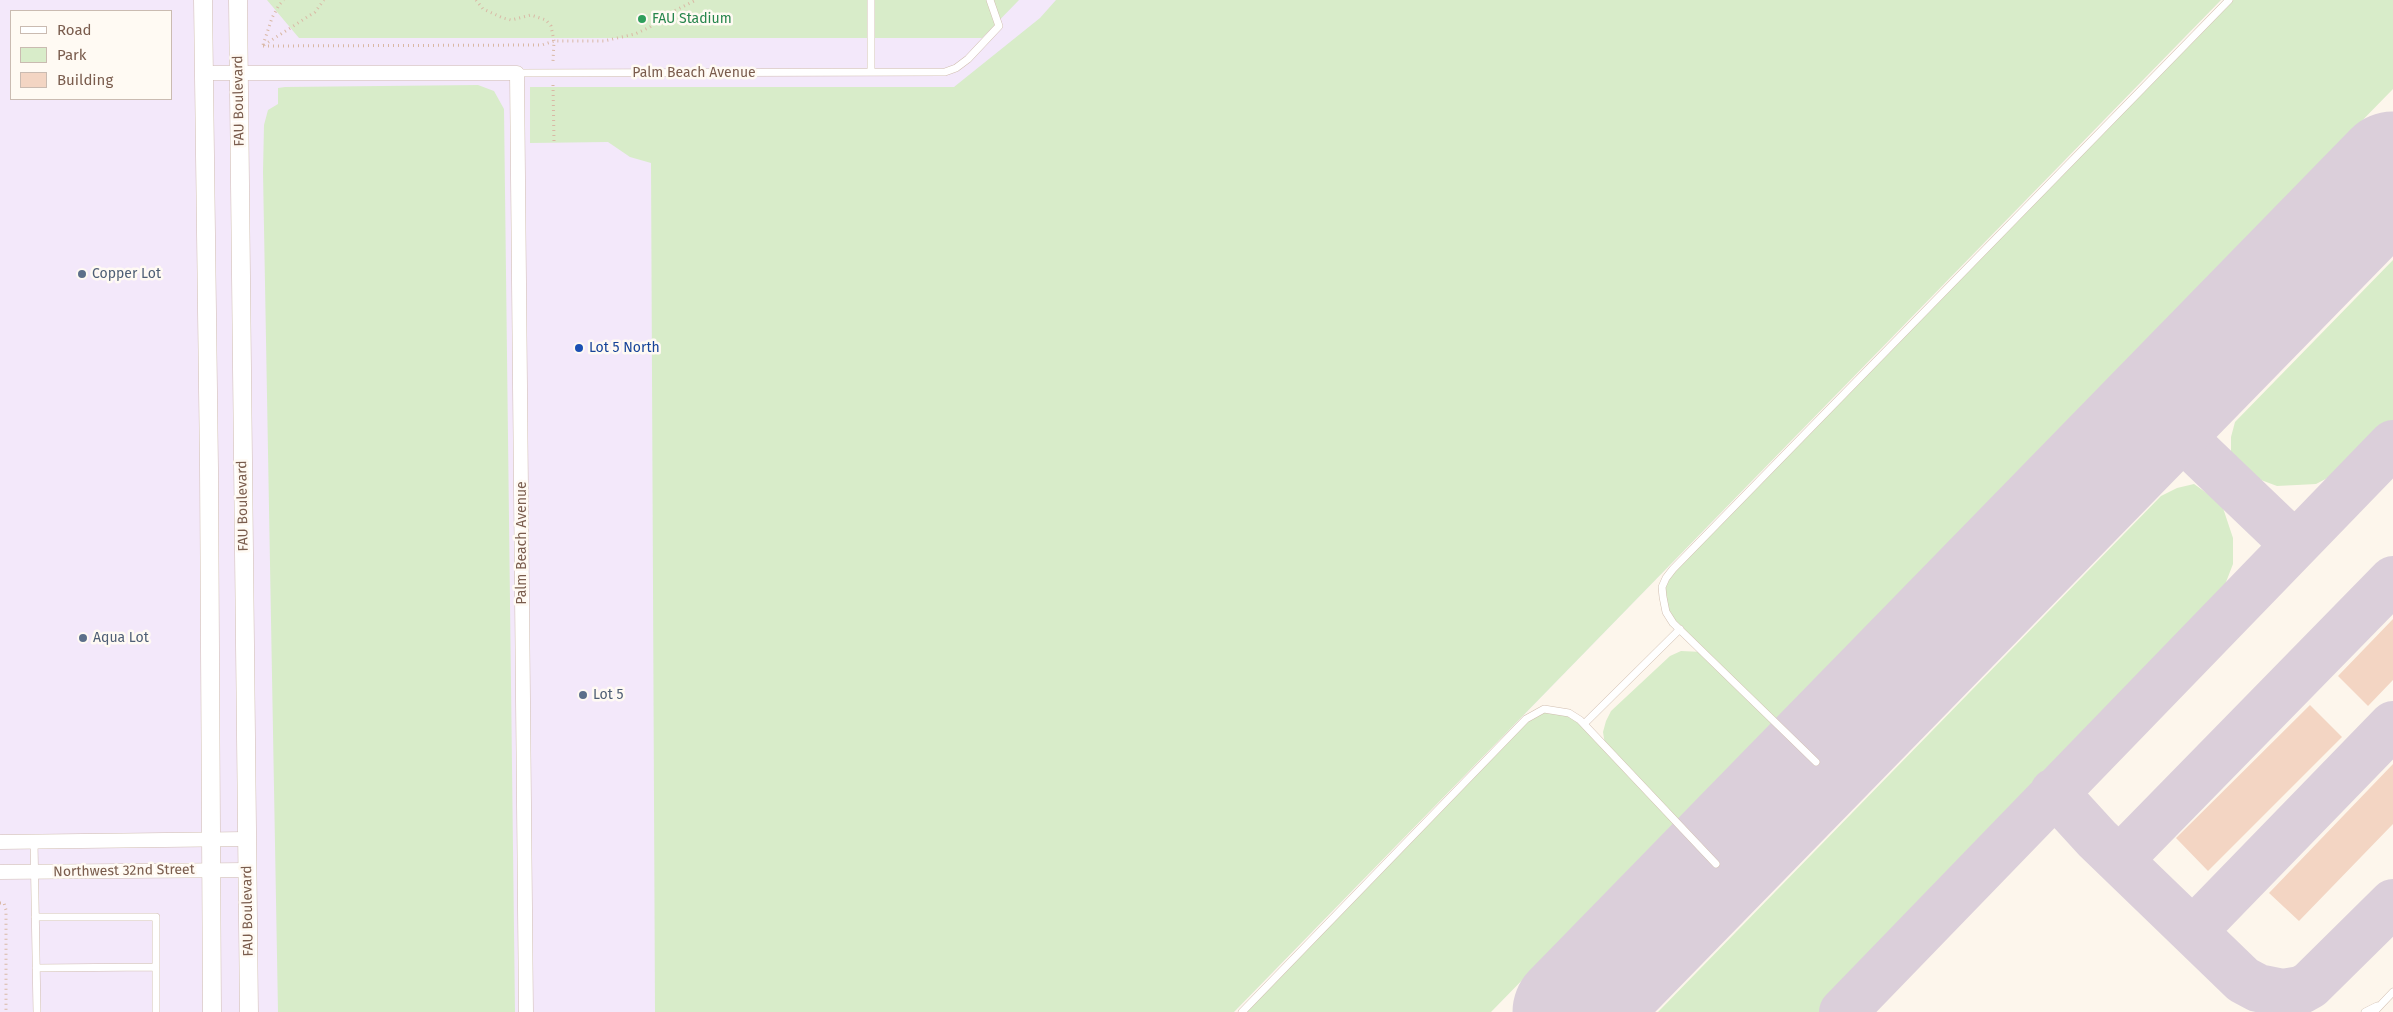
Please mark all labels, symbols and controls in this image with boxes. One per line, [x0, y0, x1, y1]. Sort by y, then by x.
legend [10, 10, 172, 100]
place label: FAU Stadium [652, 11, 732, 27]
marker: FAU Stadium [636, 13, 648, 25]
text: Road [57, 21, 92, 39]
text: Park [57, 46, 87, 64]
street label: FAU Boulevard [230, 55, 248, 147]
street label: Palm Beach Avenue [632, 65, 756, 81]
text: Building [57, 71, 113, 89]
place label: Copper Lot [92, 266, 161, 282]
marker: Copper Lot [76, 268, 88, 280]
place label: Lot 5 North [589, 340, 660, 356]
marker: Lot 5 North [573, 342, 585, 354]
street label: FAU Boulevard [234, 460, 252, 552]
street label: Palm Beach Avenue [514, 481, 530, 605]
place label: Aqua Lot [93, 630, 149, 646]
marker: Aqua Lot [77, 632, 89, 644]
place label: Lot 5 [593, 687, 624, 703]
marker: Lot 5 [577, 689, 589, 701]
street label: Northwest 32nd Street [53, 861, 195, 881]
street label: FAU Boulevard [239, 865, 257, 957]

